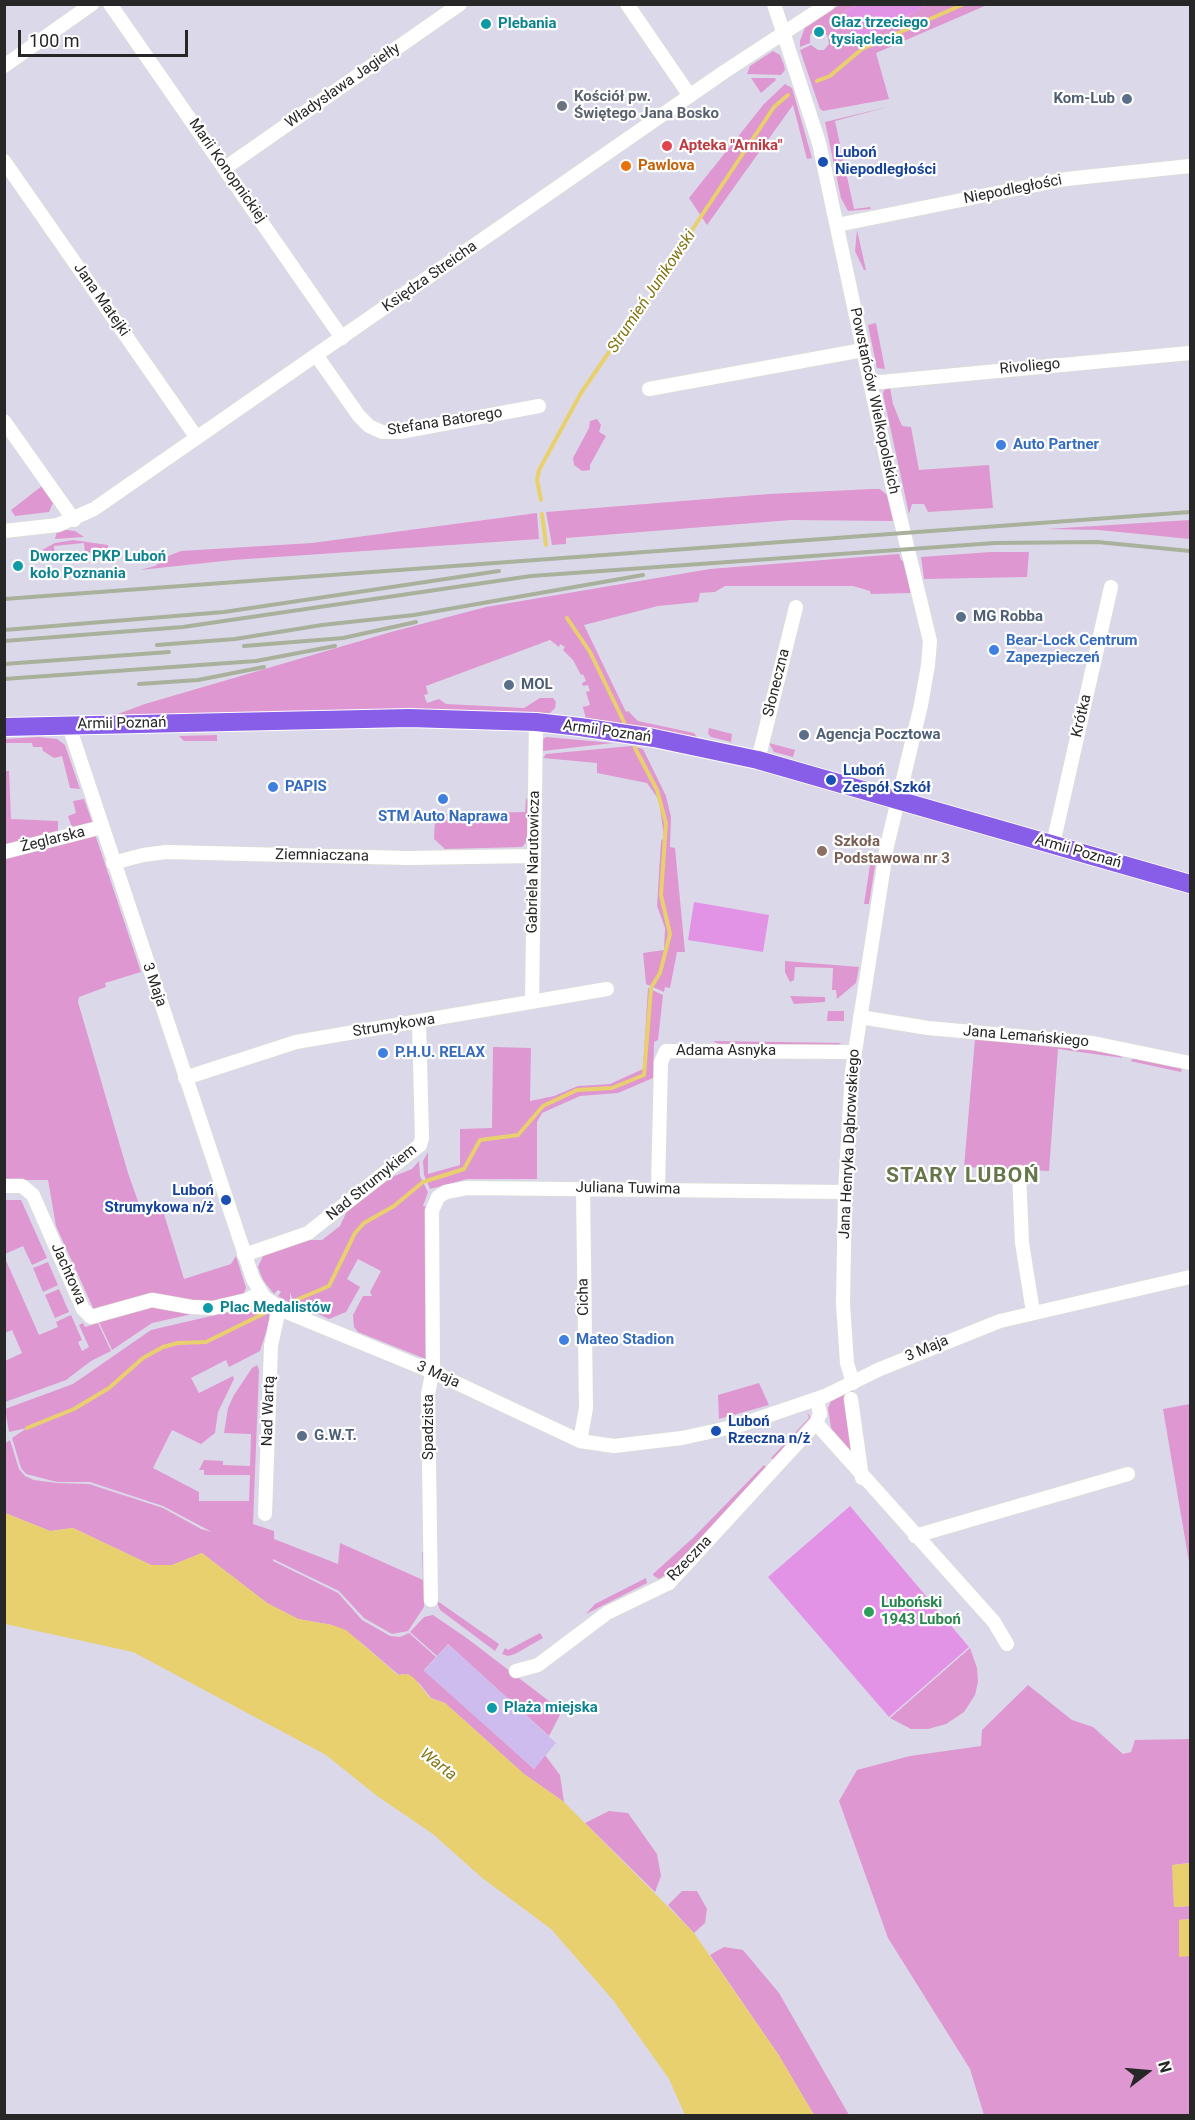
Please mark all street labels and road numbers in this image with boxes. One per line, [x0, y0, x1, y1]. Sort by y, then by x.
street label: Władysława Jagiełły [282, 40, 404, 132]
street label: Marii Konopnickiej [184, 115, 270, 227]
street label: Niepodległości [962, 172, 1064, 208]
street label: Księdza Streicha [379, 238, 481, 316]
street label: Jana Matejki [69, 260, 133, 340]
street label: Powstańców Wielkopolskich [845, 306, 903, 496]
street label: Rivoliego [999, 355, 1061, 379]
street label: Stefana Batorego [386, 404, 504, 440]
street label: Słoneczna [760, 647, 794, 719]
street label: Krótka [1068, 693, 1096, 739]
street label: Armii Poznań [77, 714, 167, 734]
street label: Armii Poznań [562, 717, 652, 747]
street label: Gabriela Narutowicza [524, 790, 544, 934]
street label: Żeglarska [19, 823, 87, 857]
street label: Armii Poznań [1033, 831, 1123, 873]
street label: Ziemniaczana [275, 846, 369, 866]
street label: 3 Maja [138, 961, 170, 1009]
street label: Strumykowa [352, 1011, 436, 1041]
street label: Jana Lemańskiego [962, 1023, 1090, 1051]
street label: Adama Asnyka [676, 1042, 776, 1060]
street label: Jana Henryka Dąbrowskiego [836, 1048, 864, 1240]
street label: Nad Strumykiem [323, 1141, 421, 1225]
street label: Juliana Tuwima [575, 1179, 681, 1199]
street label: Jachtowa [46, 1241, 90, 1307]
street label: Cicha [575, 1278, 593, 1316]
street label: 3 Maja [903, 1332, 951, 1366]
street label: 3 Maja [414, 1358, 462, 1392]
street label: Nad Wartą [259, 1375, 279, 1447]
street label: Spadzista [420, 1394, 438, 1460]
street label: Rzeczna [664, 1533, 716, 1585]

